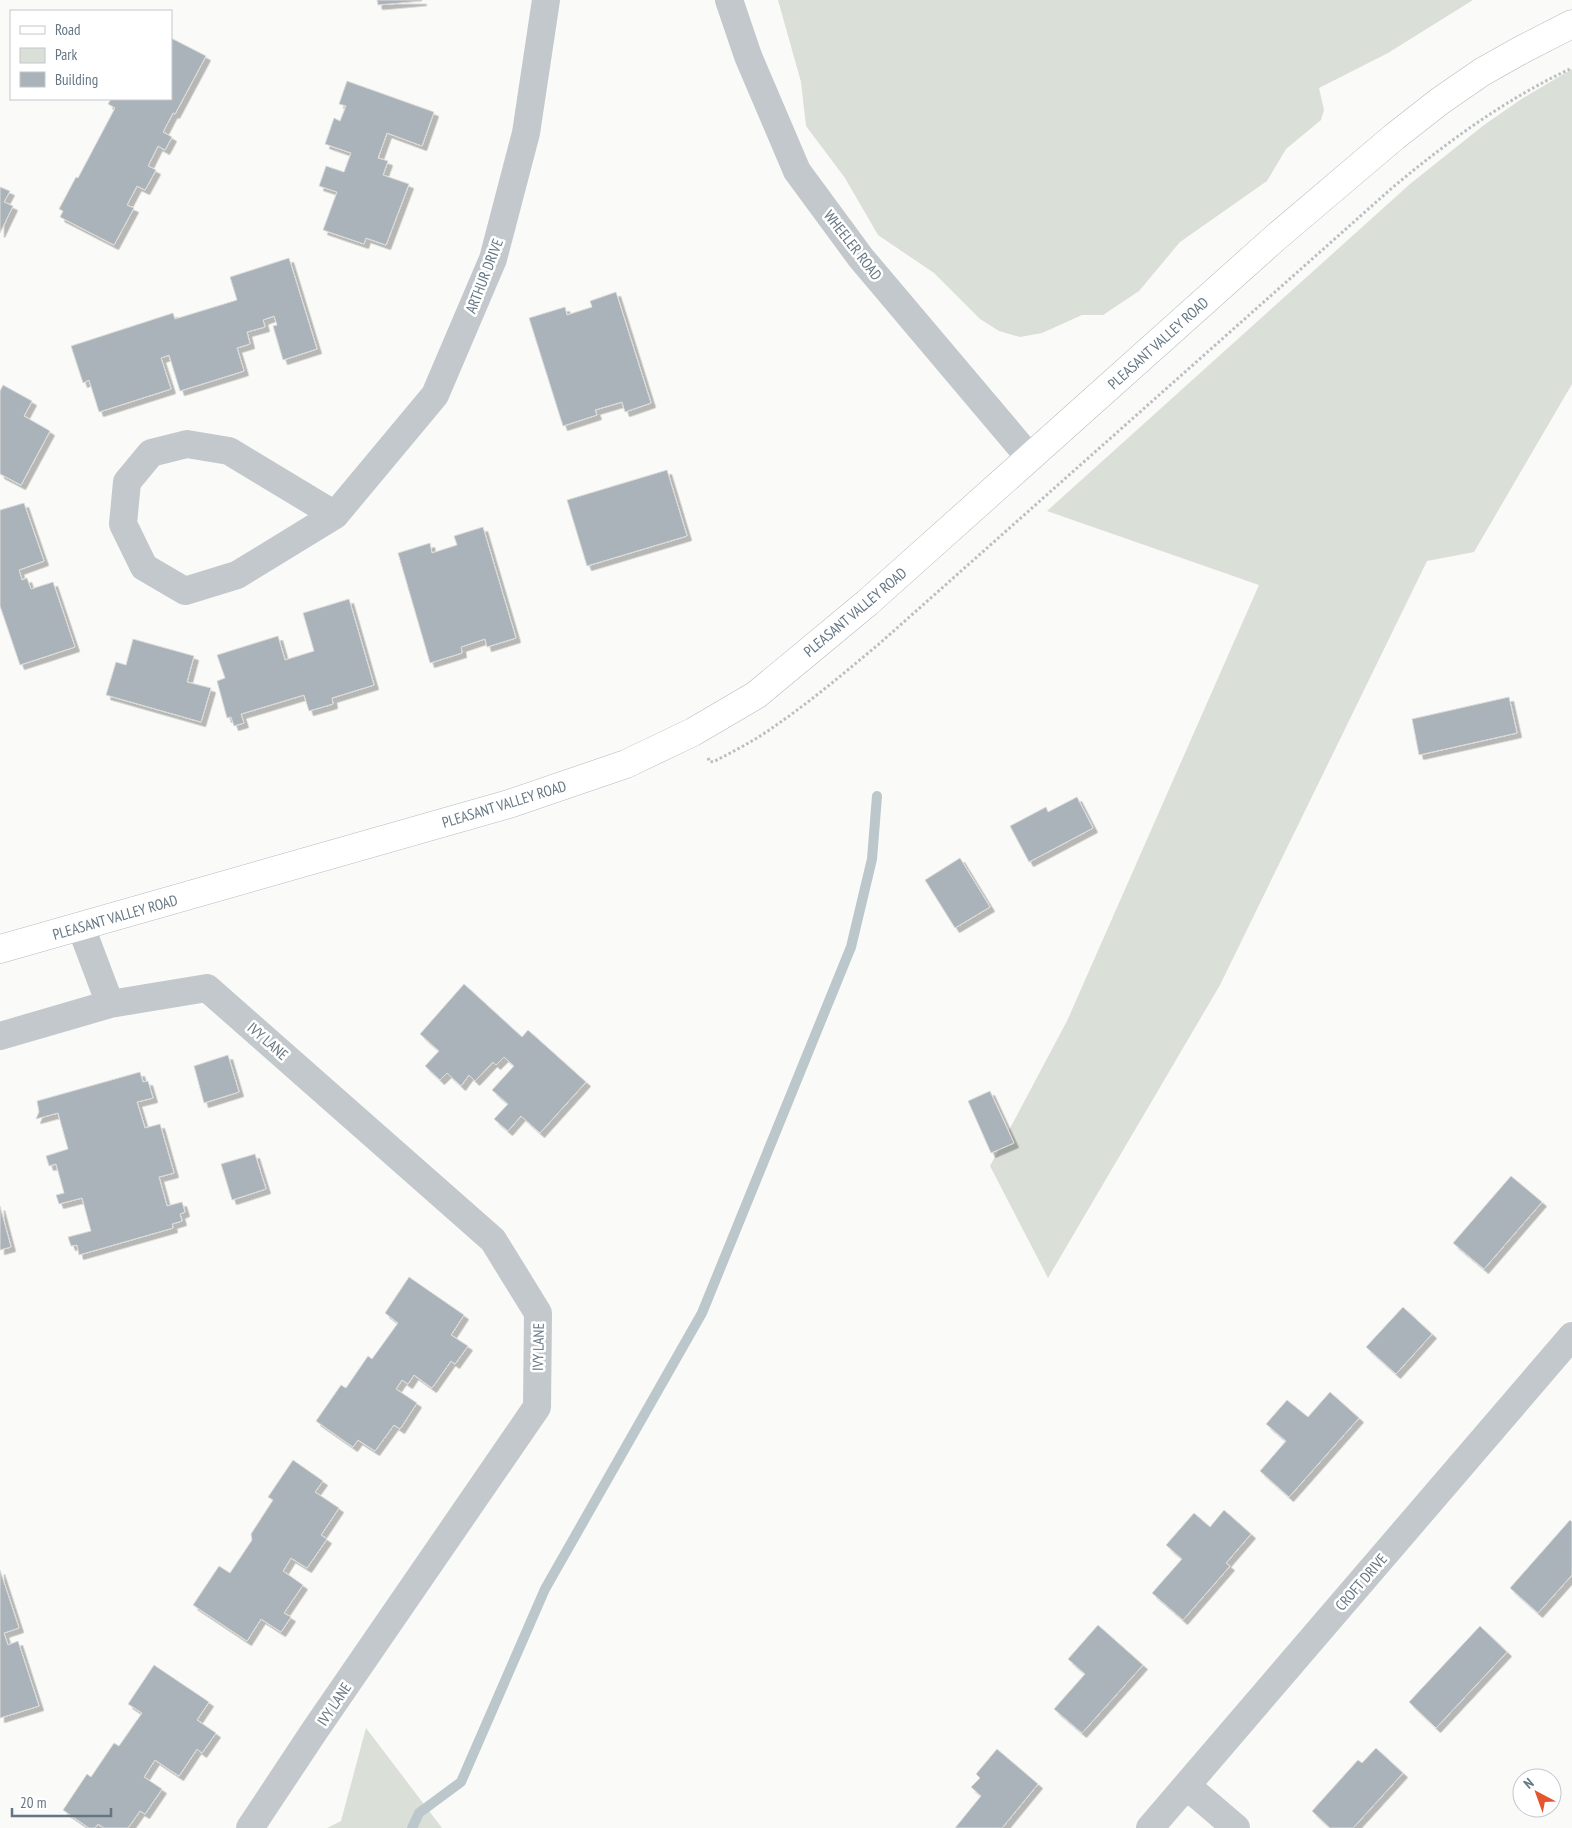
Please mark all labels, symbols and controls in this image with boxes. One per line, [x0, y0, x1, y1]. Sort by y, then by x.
legend [10, 10, 172, 100]
text: Road [55, 20, 81, 39]
text: Park [55, 45, 77, 64]
text: Building [55, 70, 98, 89]
street label: WHEELER ROAD [820, 206, 886, 284]
street label: ARTHUR DRIVE [461, 236, 507, 316]
street label: PLEASANT VALLEY ROAD [1104, 293, 1212, 393]
street label: PLEASANT VALLEY ROAD [800, 563, 911, 661]
street label: PLEASANT VALLEY ROAD [440, 776, 569, 832]
street label: PLEASANT VALLEY ROAD [50, 890, 180, 944]
street label: IVY LANE [244, 1018, 292, 1064]
street label: IVY LANE [528, 1323, 548, 1371]
street label: CROFT DRIVE [1331, 1550, 1391, 1614]
street label: IVY LANE [313, 1679, 355, 1729]
north arrow [1512, 1768, 1562, 1818]
text: N [1520, 1774, 1537, 1792]
scale bar [12, 1786, 111, 1818]
text: 20 m [20, 1793, 46, 1812]

